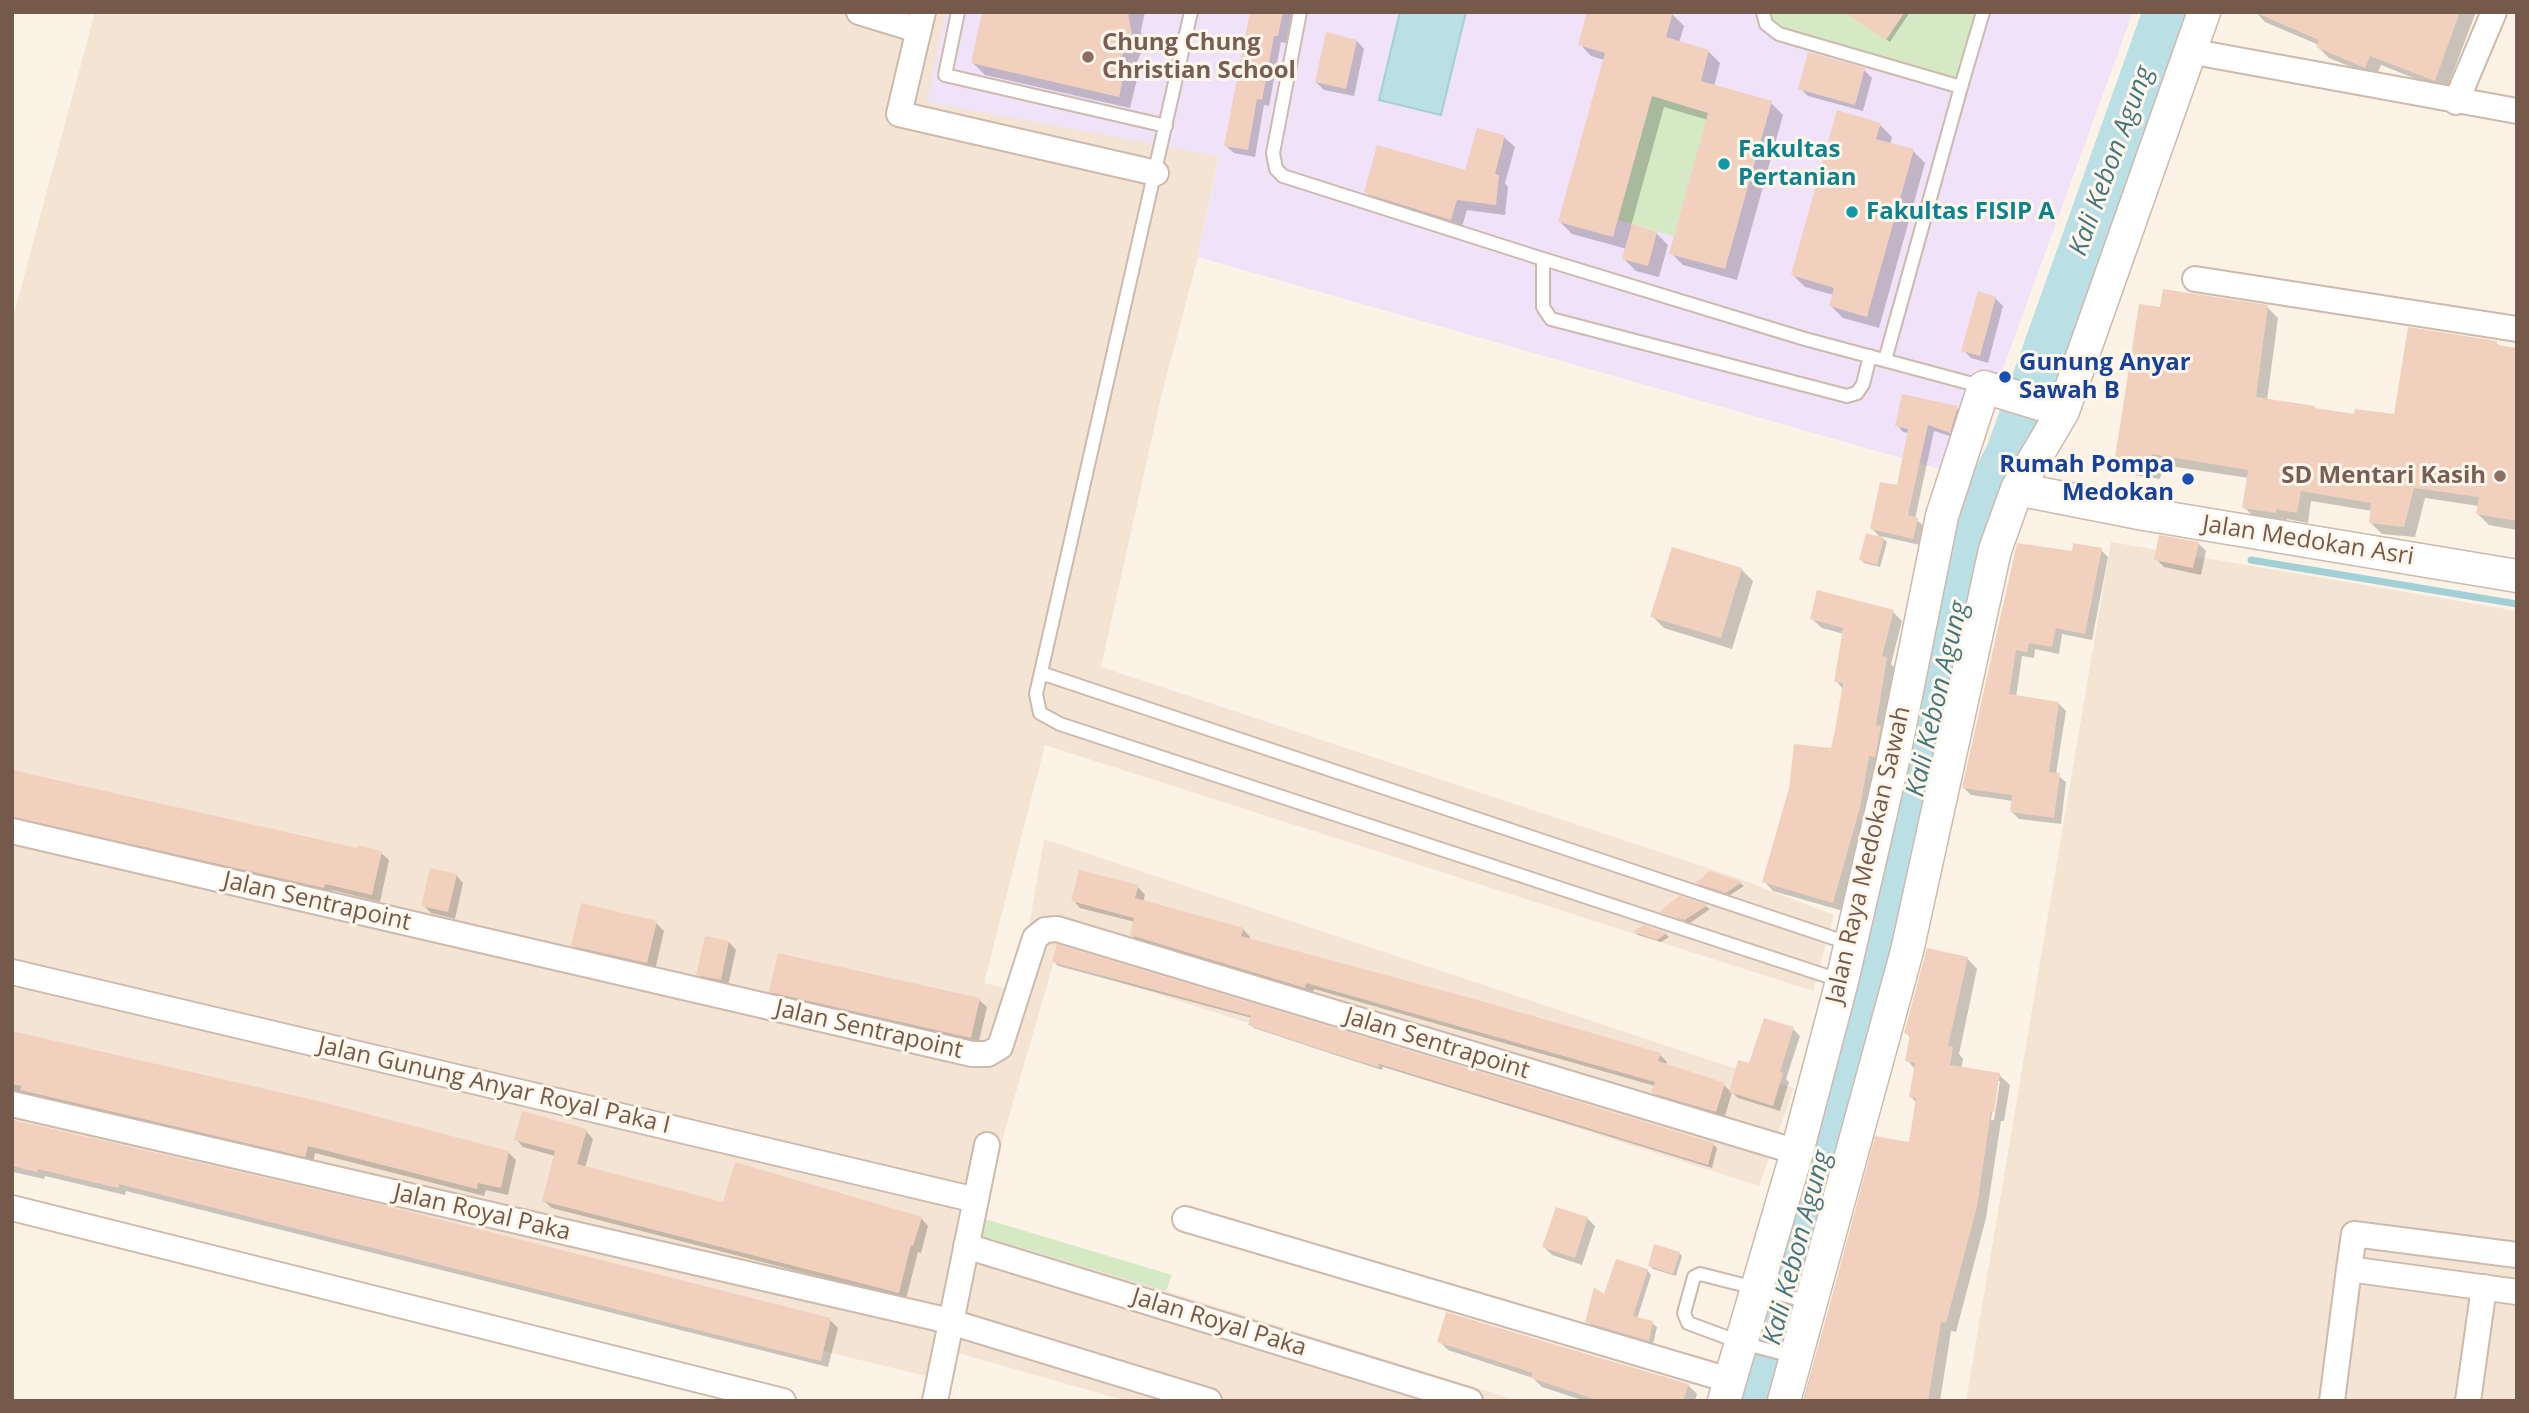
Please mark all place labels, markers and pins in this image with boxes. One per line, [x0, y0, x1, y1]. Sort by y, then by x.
place label: Chung Chung Christian School [1102, 29, 1296, 85]
marker: Chung Chung Christian School [1080, 49, 1096, 65]
place label: Fakultas Pertanian [1738, 136, 1856, 192]
marker: Fakultas Pertanian [1716, 156, 1732, 172]
place label: Fakultas FISIP A [1866, 198, 2055, 226]
marker: Fakultas FISIP A [1844, 204, 1860, 220]
place label: Gunung Anyar Sawah B [2019, 349, 2191, 405]
marker: Gunung Anyar Sawah B [1997, 369, 2013, 385]
place label: Rumah Pompa Medokan [1999, 451, 2174, 507]
place label: SD Mentari Kasih [2281, 462, 2486, 490]
marker: SD Mentari Kasih [2492, 468, 2508, 484]
marker: Rumah Pompa Medokan [2180, 471, 2196, 487]

